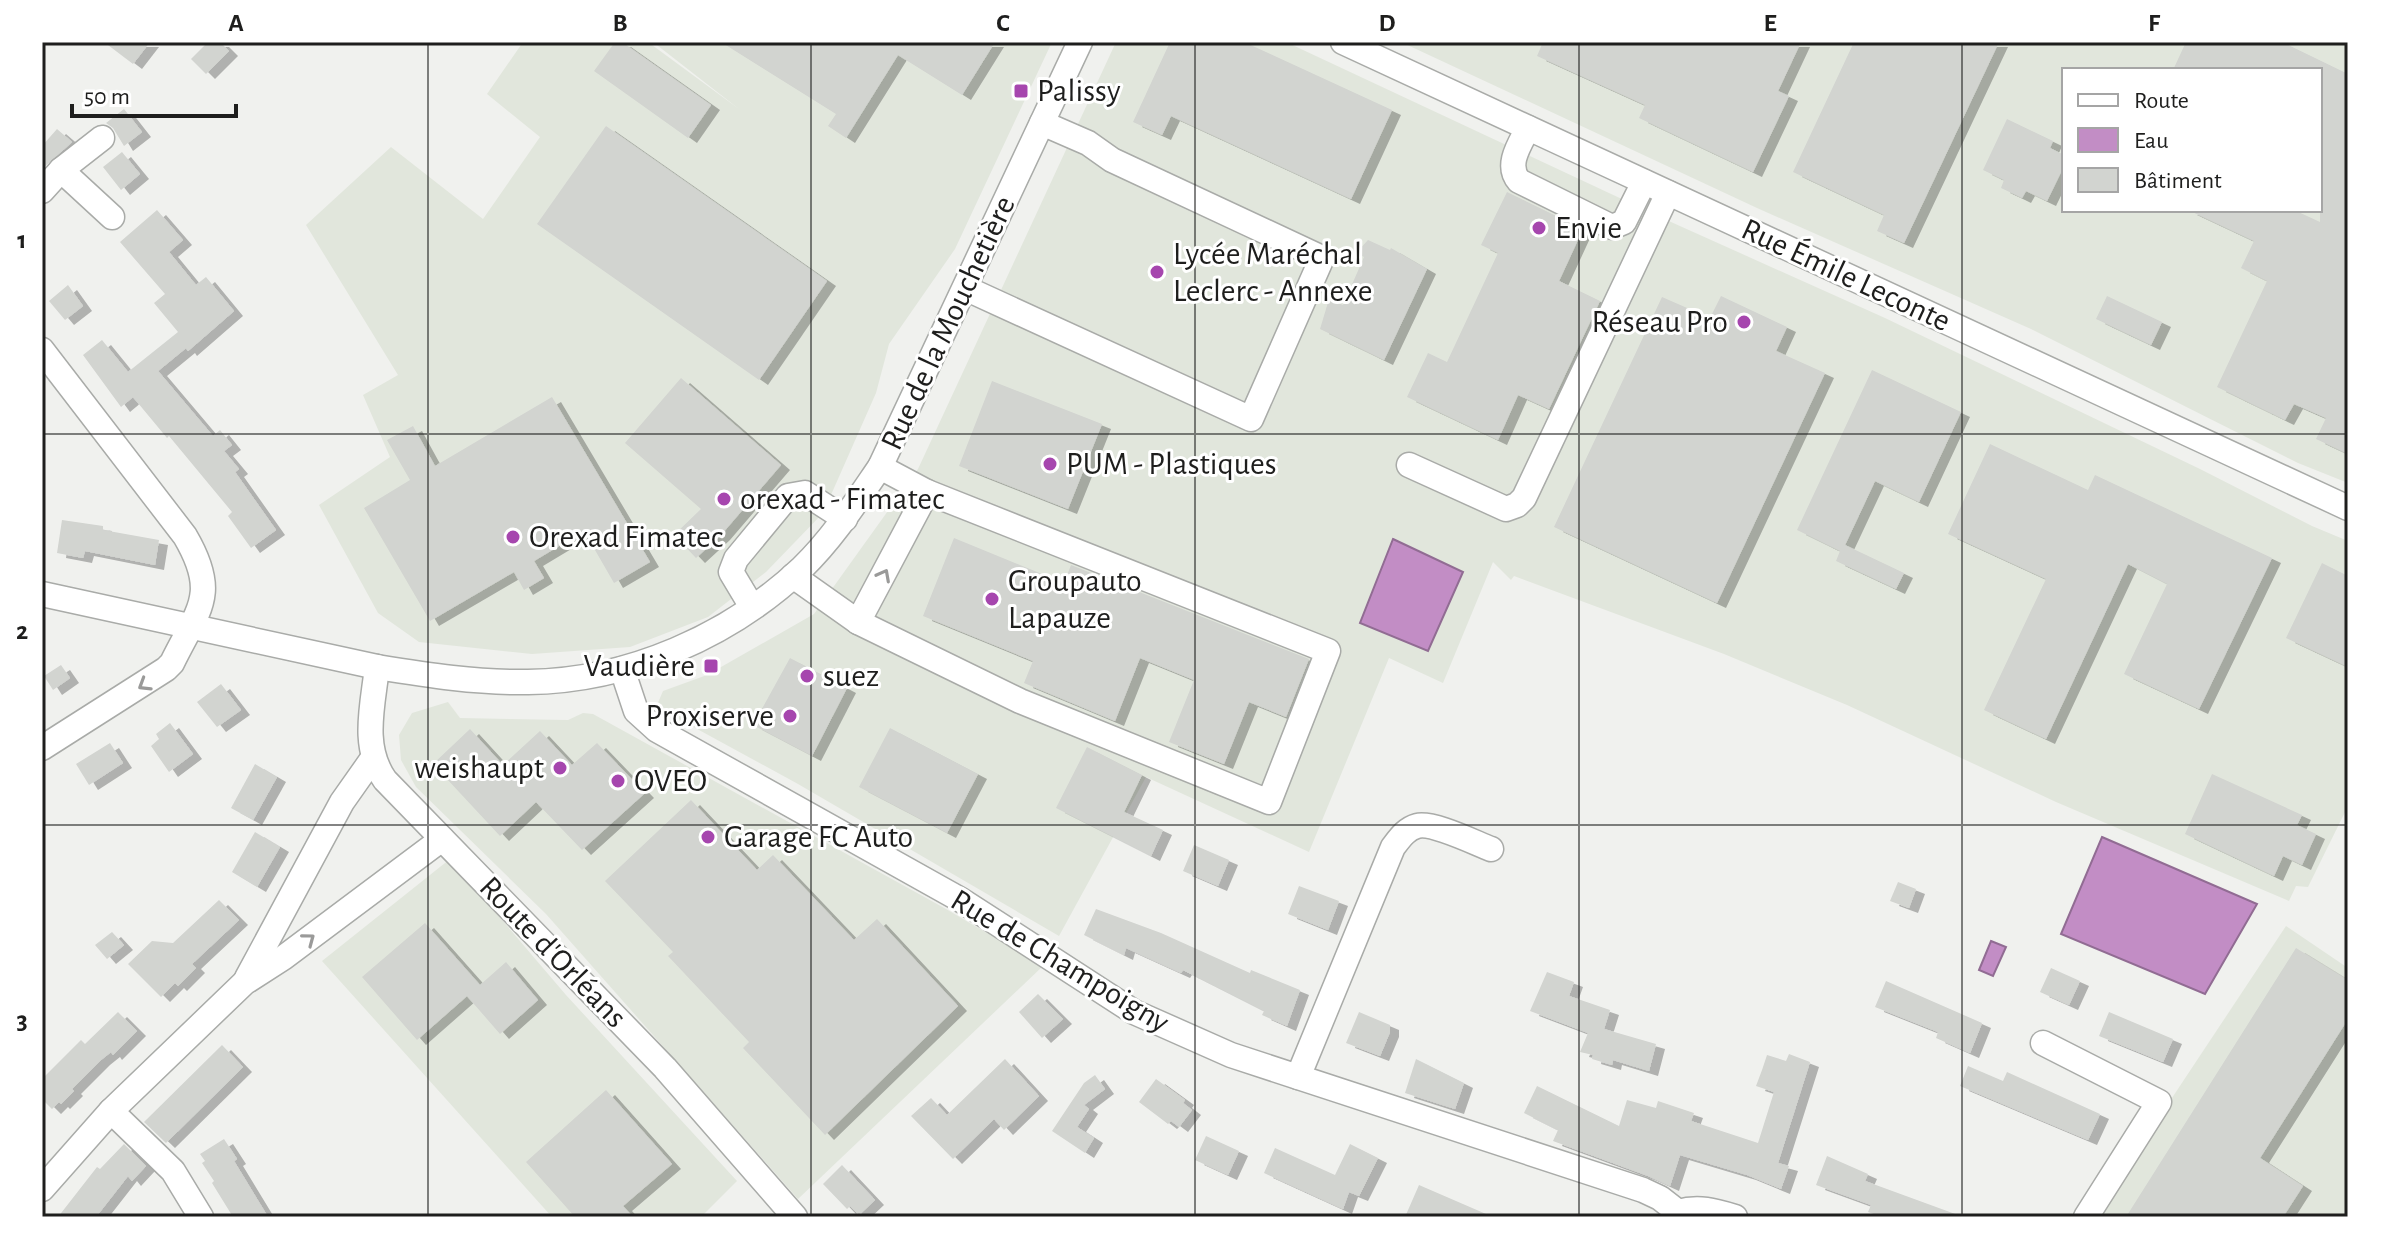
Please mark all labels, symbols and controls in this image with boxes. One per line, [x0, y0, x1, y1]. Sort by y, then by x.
text: A [228, 10, 244, 36]
text: B [612, 10, 628, 36]
text: C [996, 10, 1010, 36]
text: D [1378, 10, 1396, 36]
text: E [1763, 10, 1777, 36]
text: F [2148, 10, 2161, 36]
scale bar [72, 68, 236, 118]
legend [2062, 68, 2322, 212]
place label: Palissy [1037, 75, 1121, 107]
marker: Palissy [1012, 82, 1030, 100]
text: 50 m [84, 85, 130, 109]
text: Route [2134, 89, 2189, 113]
text: Eau [2134, 129, 2168, 153]
text: Bâtiment [2134, 169, 2222, 193]
street label: Rue de la Mouchetière [875, 191, 1021, 455]
street label: Rue Émile Leconte [1737, 210, 1957, 337]
place label: Envie [1555, 212, 1622, 244]
marker: Envie [1530, 219, 1548, 237]
text: 1 [17, 227, 27, 253]
place label: Lycée Maréchal Leclerc - Annexe [1173, 238, 1372, 307]
marker: Lycée Maréchal Leclerc - Annexe [1148, 263, 1166, 281]
place label: Réseau Pro [1591, 306, 1728, 338]
marker: Réseau Pro [1735, 313, 1753, 331]
place label: PUM - Plastiques [1066, 448, 1277, 480]
marker: PUM - Plastiques [1041, 455, 1059, 473]
place label: orexad - Fimatec [740, 483, 944, 515]
marker: orexad - Fimatec [715, 490, 733, 508]
place label: Orexad Fimatec [529, 521, 723, 553]
marker: Orexad Fimatec [504, 528, 522, 546]
place label: Groupauto Lapauze [1008, 565, 1142, 634]
one-way arrow [874, 568, 889, 583]
marker: Groupauto Lapauze [983, 590, 1001, 608]
text: 2 [16, 618, 28, 644]
place label: Vaudière [583, 650, 695, 682]
marker: Vaudière [702, 657, 720, 675]
place label: suez [823, 660, 879, 692]
marker: suez [798, 667, 816, 685]
one-way arrow [138, 675, 152, 690]
place label: Proxiserve [645, 700, 774, 732]
marker: Proxiserve [781, 707, 799, 725]
place label: weishaupt [414, 752, 544, 784]
marker: weishaupt [551, 759, 569, 777]
place label: OVEO [634, 765, 707, 797]
marker: OVEO [609, 772, 627, 790]
place label: Garage FC Auto [724, 821, 913, 853]
marker: Garage FC Auto [699, 828, 717, 846]
street label: Route d'Orléans [473, 870, 633, 1034]
street label: Rue de Champoigny [945, 883, 1175, 1039]
one-way arrow [300, 934, 315, 949]
text: 3 [16, 1008, 28, 1034]

